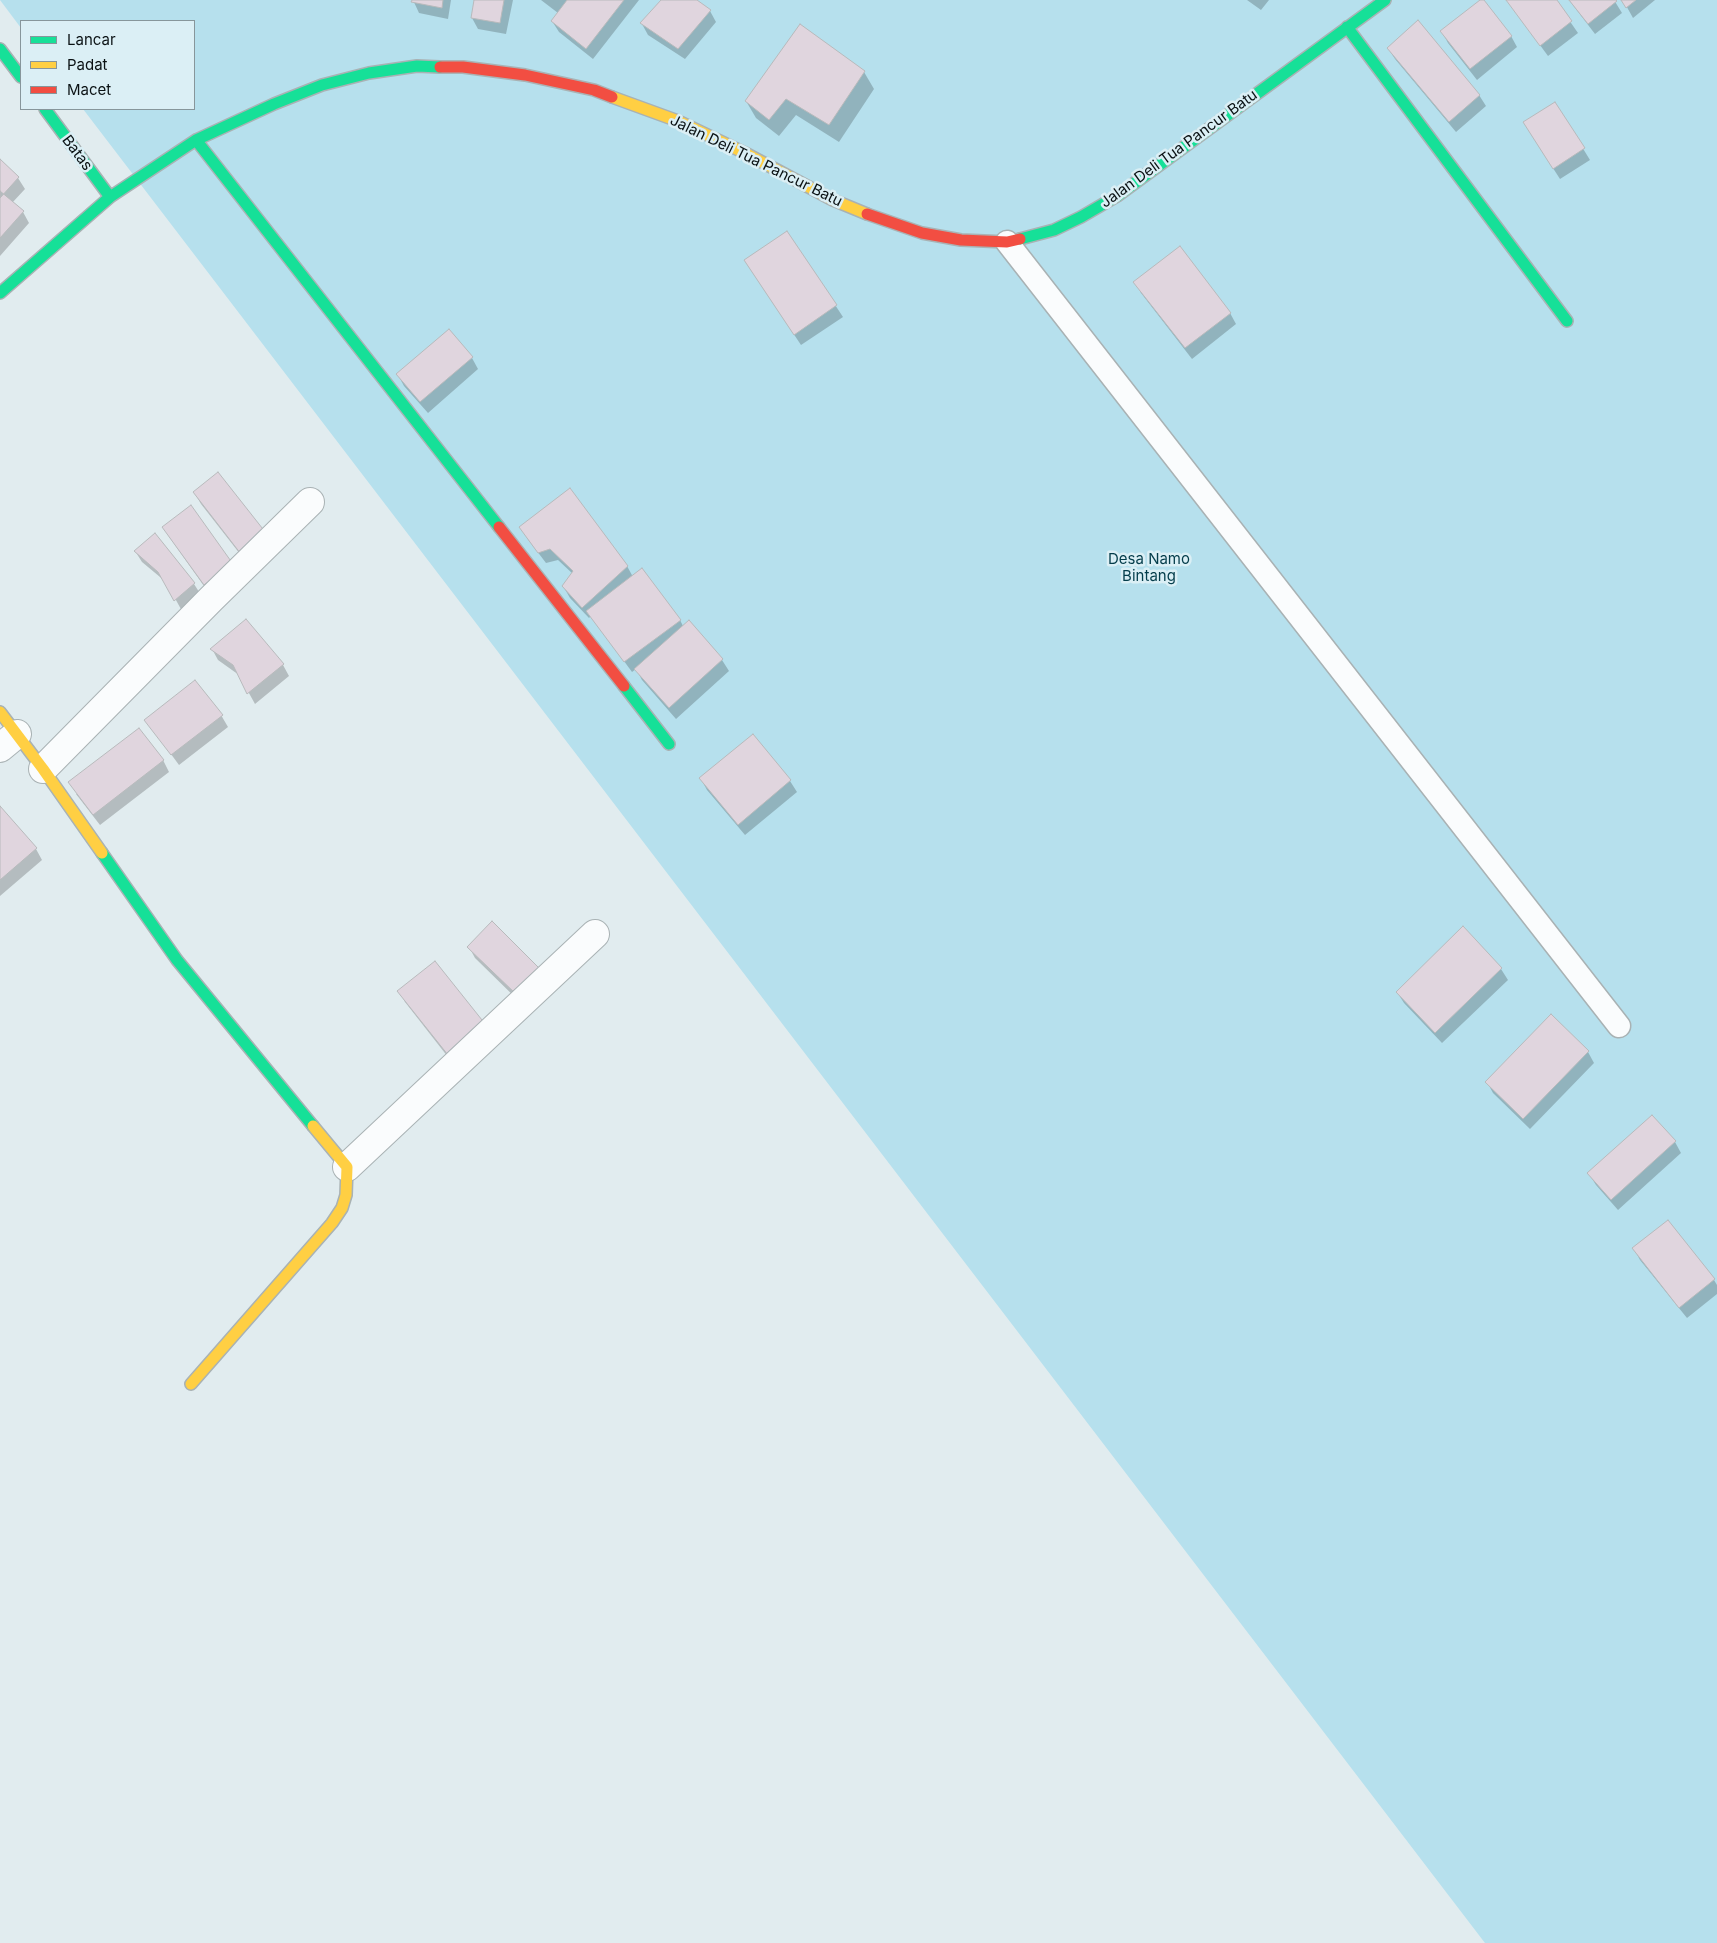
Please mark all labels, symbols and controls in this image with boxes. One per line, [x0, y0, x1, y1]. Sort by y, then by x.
legend [20, 20, 195, 110]
text: Lancar [67, 30, 116, 49]
text: Padat [67, 55, 108, 74]
text: Macet [67, 80, 111, 99]
street label: Jalan Deli Tua Pancur Batu [1097, 86, 1261, 212]
street label: Jalan Deli Tua Pancur Batu [667, 111, 845, 211]
street label: Batas [58, 132, 96, 174]
park label: Desa Namo Bintang [1108, 550, 1190, 585]

